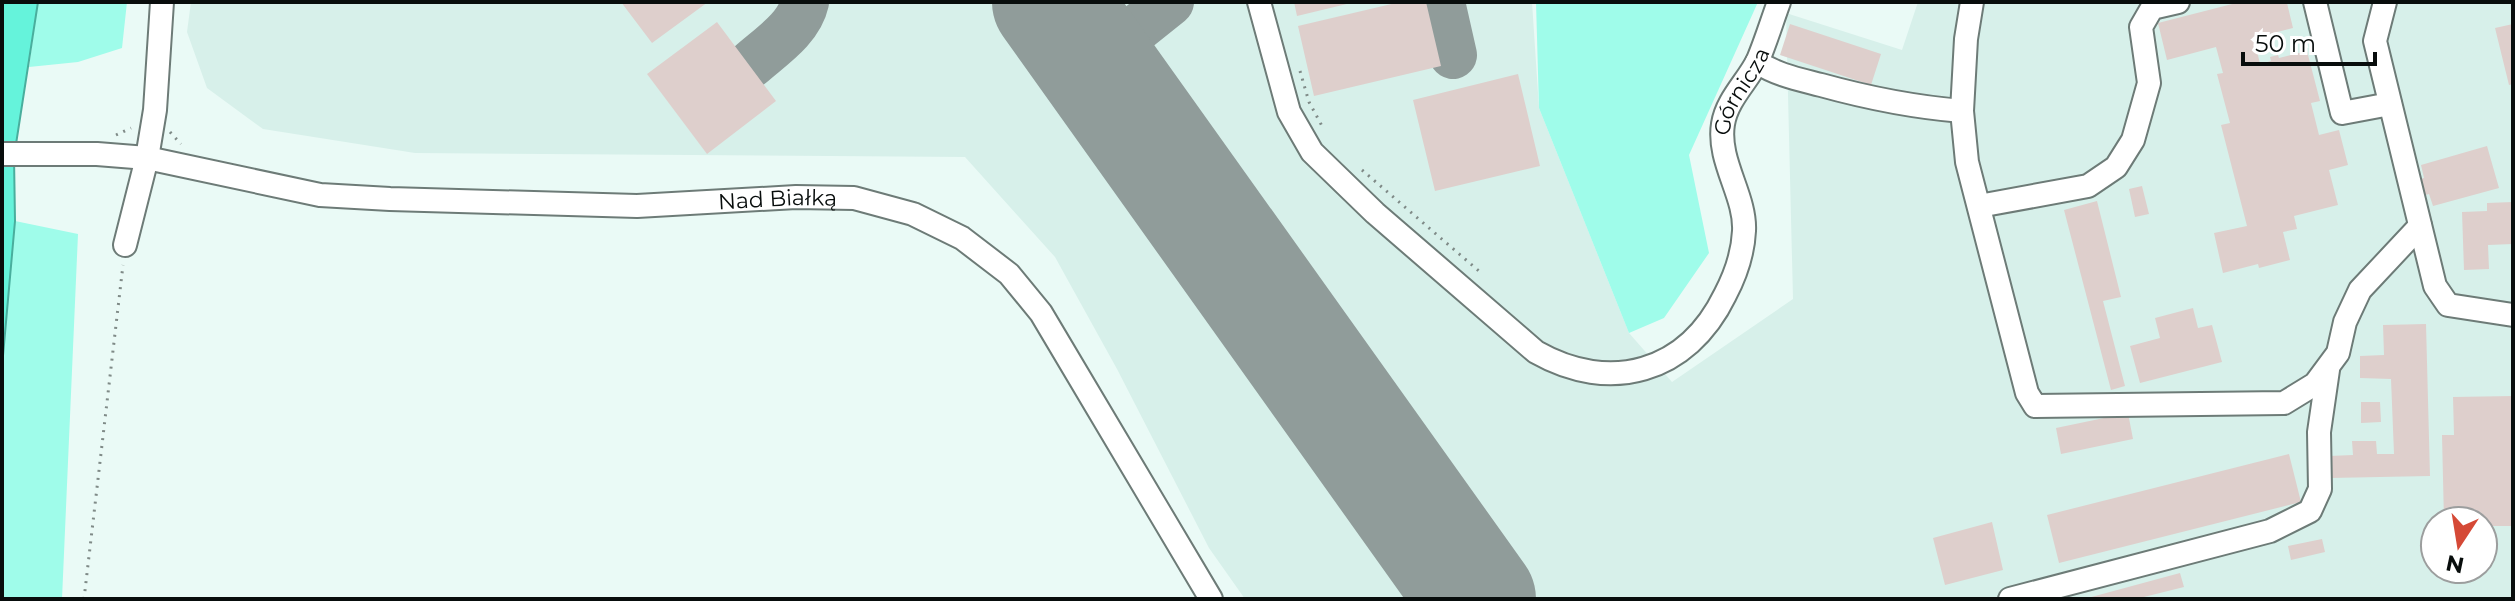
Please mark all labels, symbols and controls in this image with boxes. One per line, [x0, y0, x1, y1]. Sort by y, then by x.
scale bar [2243, 16, 2375, 66]
text: 50 m [2255, 29, 2316, 58]
street label: Górnicza [1709, 44, 1776, 137]
street label: Nad Białką [717, 184, 837, 215]
north arrow [2419, 505, 2499, 585]
text: N [2443, 549, 2466, 579]

